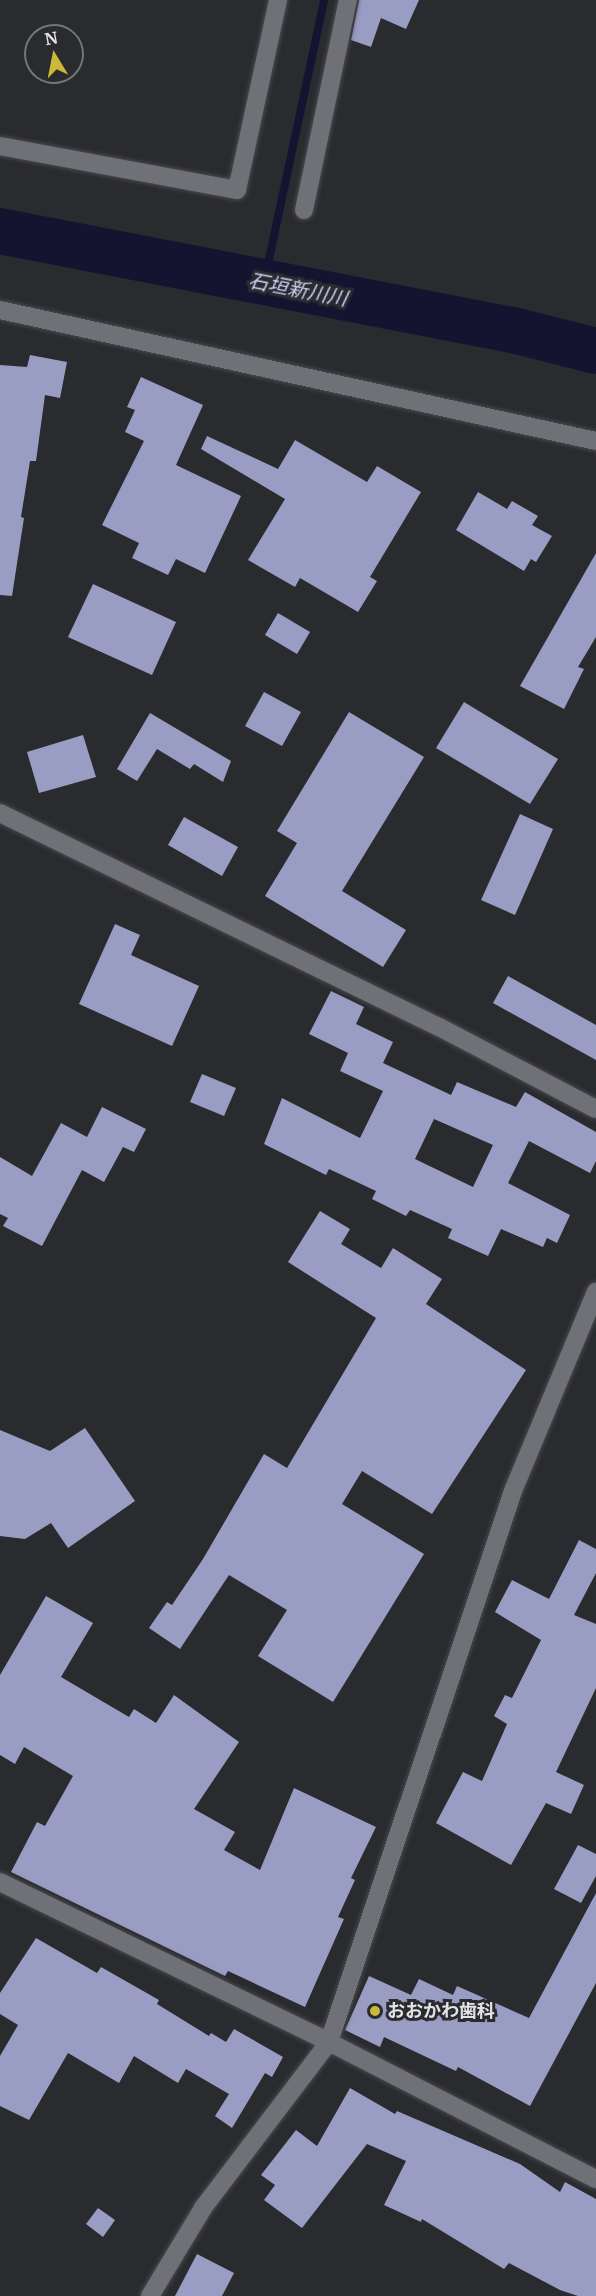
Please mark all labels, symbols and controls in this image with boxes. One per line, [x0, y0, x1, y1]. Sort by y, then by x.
north arrow [24, 24, 84, 84]
text: N [43, 27, 59, 49]
water label: 石垣新川川 [247, 268, 349, 310]
place label: おおかわ歯科 [387, 2000, 495, 2022]
marker: おおかわ歯科 [368, 2004, 382, 2018]

